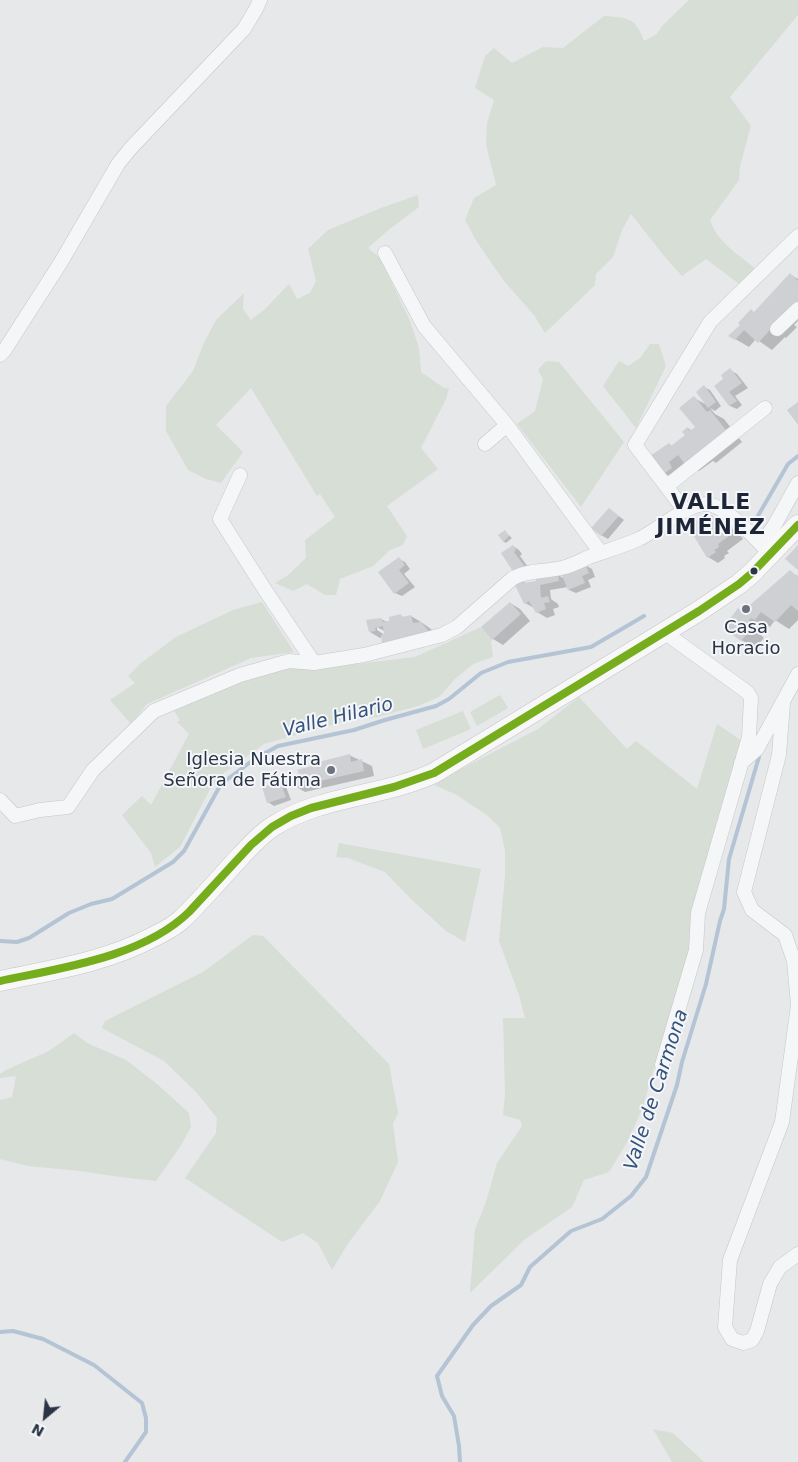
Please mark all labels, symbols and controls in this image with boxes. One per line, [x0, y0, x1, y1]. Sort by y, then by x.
district label: VALLE JIMÉNEZ [655, 490, 767, 542]
unlabelled marker [749, 566, 759, 576]
marker: Casa Horacio [740, 603, 752, 615]
place label: Casa Horacio [712, 617, 780, 660]
water label: Valle Hilario [280, 693, 396, 743]
place label: Iglesia Nuestra Señora de Fátima [163, 749, 321, 792]
marker: Iglesia Nuestra Señora de Fátima [325, 764, 337, 776]
water label: Valle de Carmona [620, 1007, 694, 1173]
north arrow [20, 1392, 70, 1442]
text: N [29, 1420, 47, 1440]

